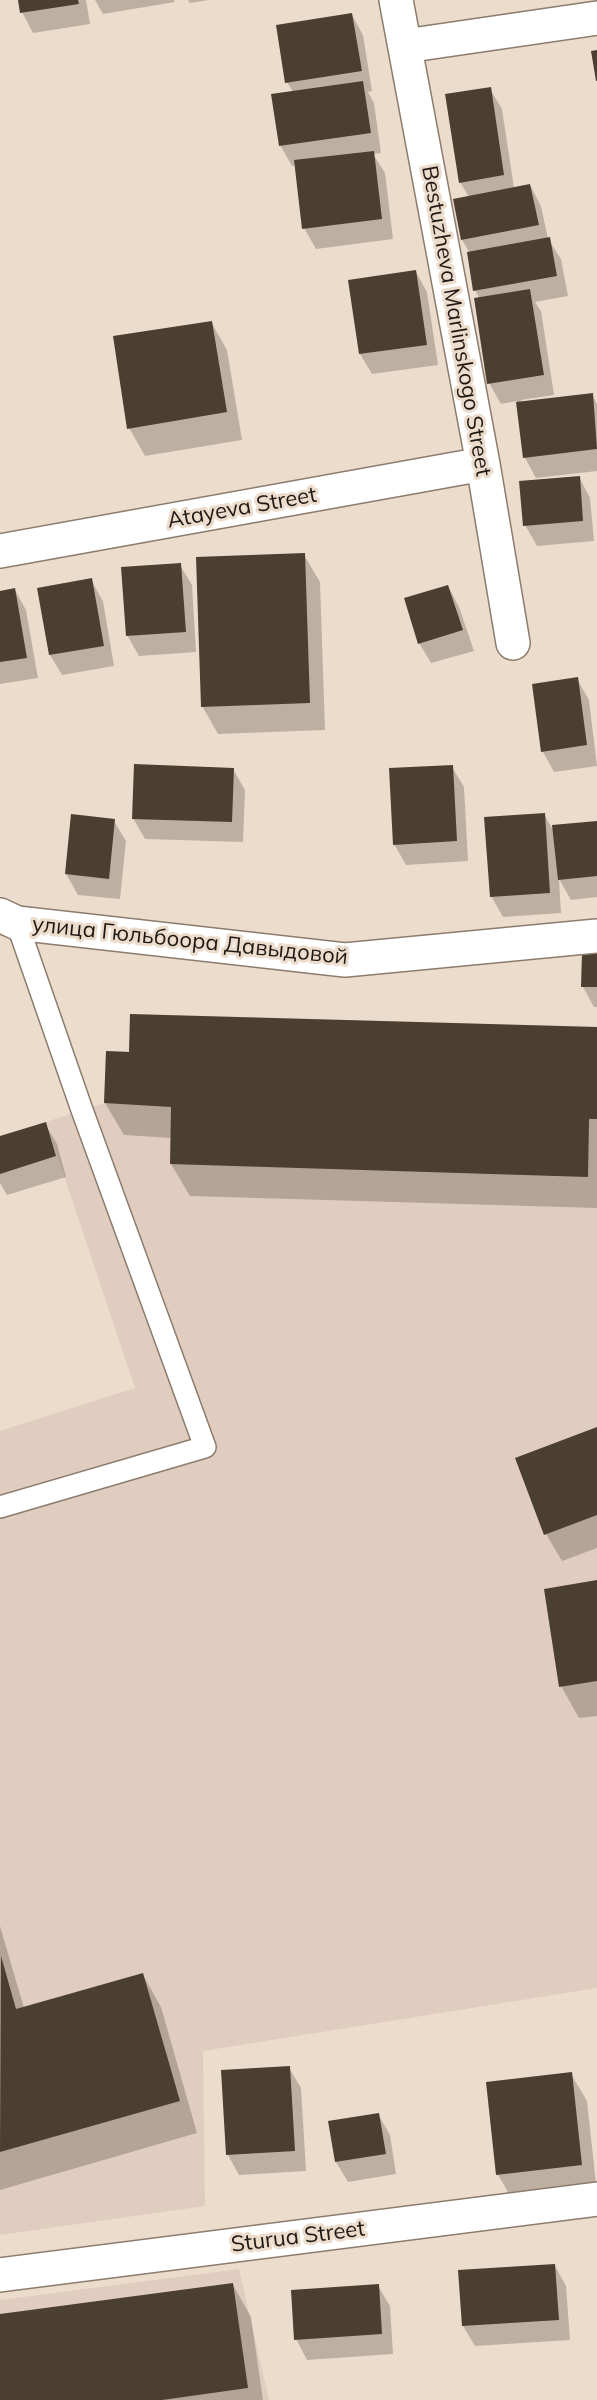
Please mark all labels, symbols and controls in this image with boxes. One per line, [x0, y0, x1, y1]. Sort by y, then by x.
street label: Bestuzheva Marlinskogo Street [416, 164, 496, 478]
street label: Atayeva Street [165, 482, 319, 534]
street label: улица Гюльбоора Давыдовой [31, 911, 349, 971]
street label: Sturua Street [230, 2216, 366, 2258]

